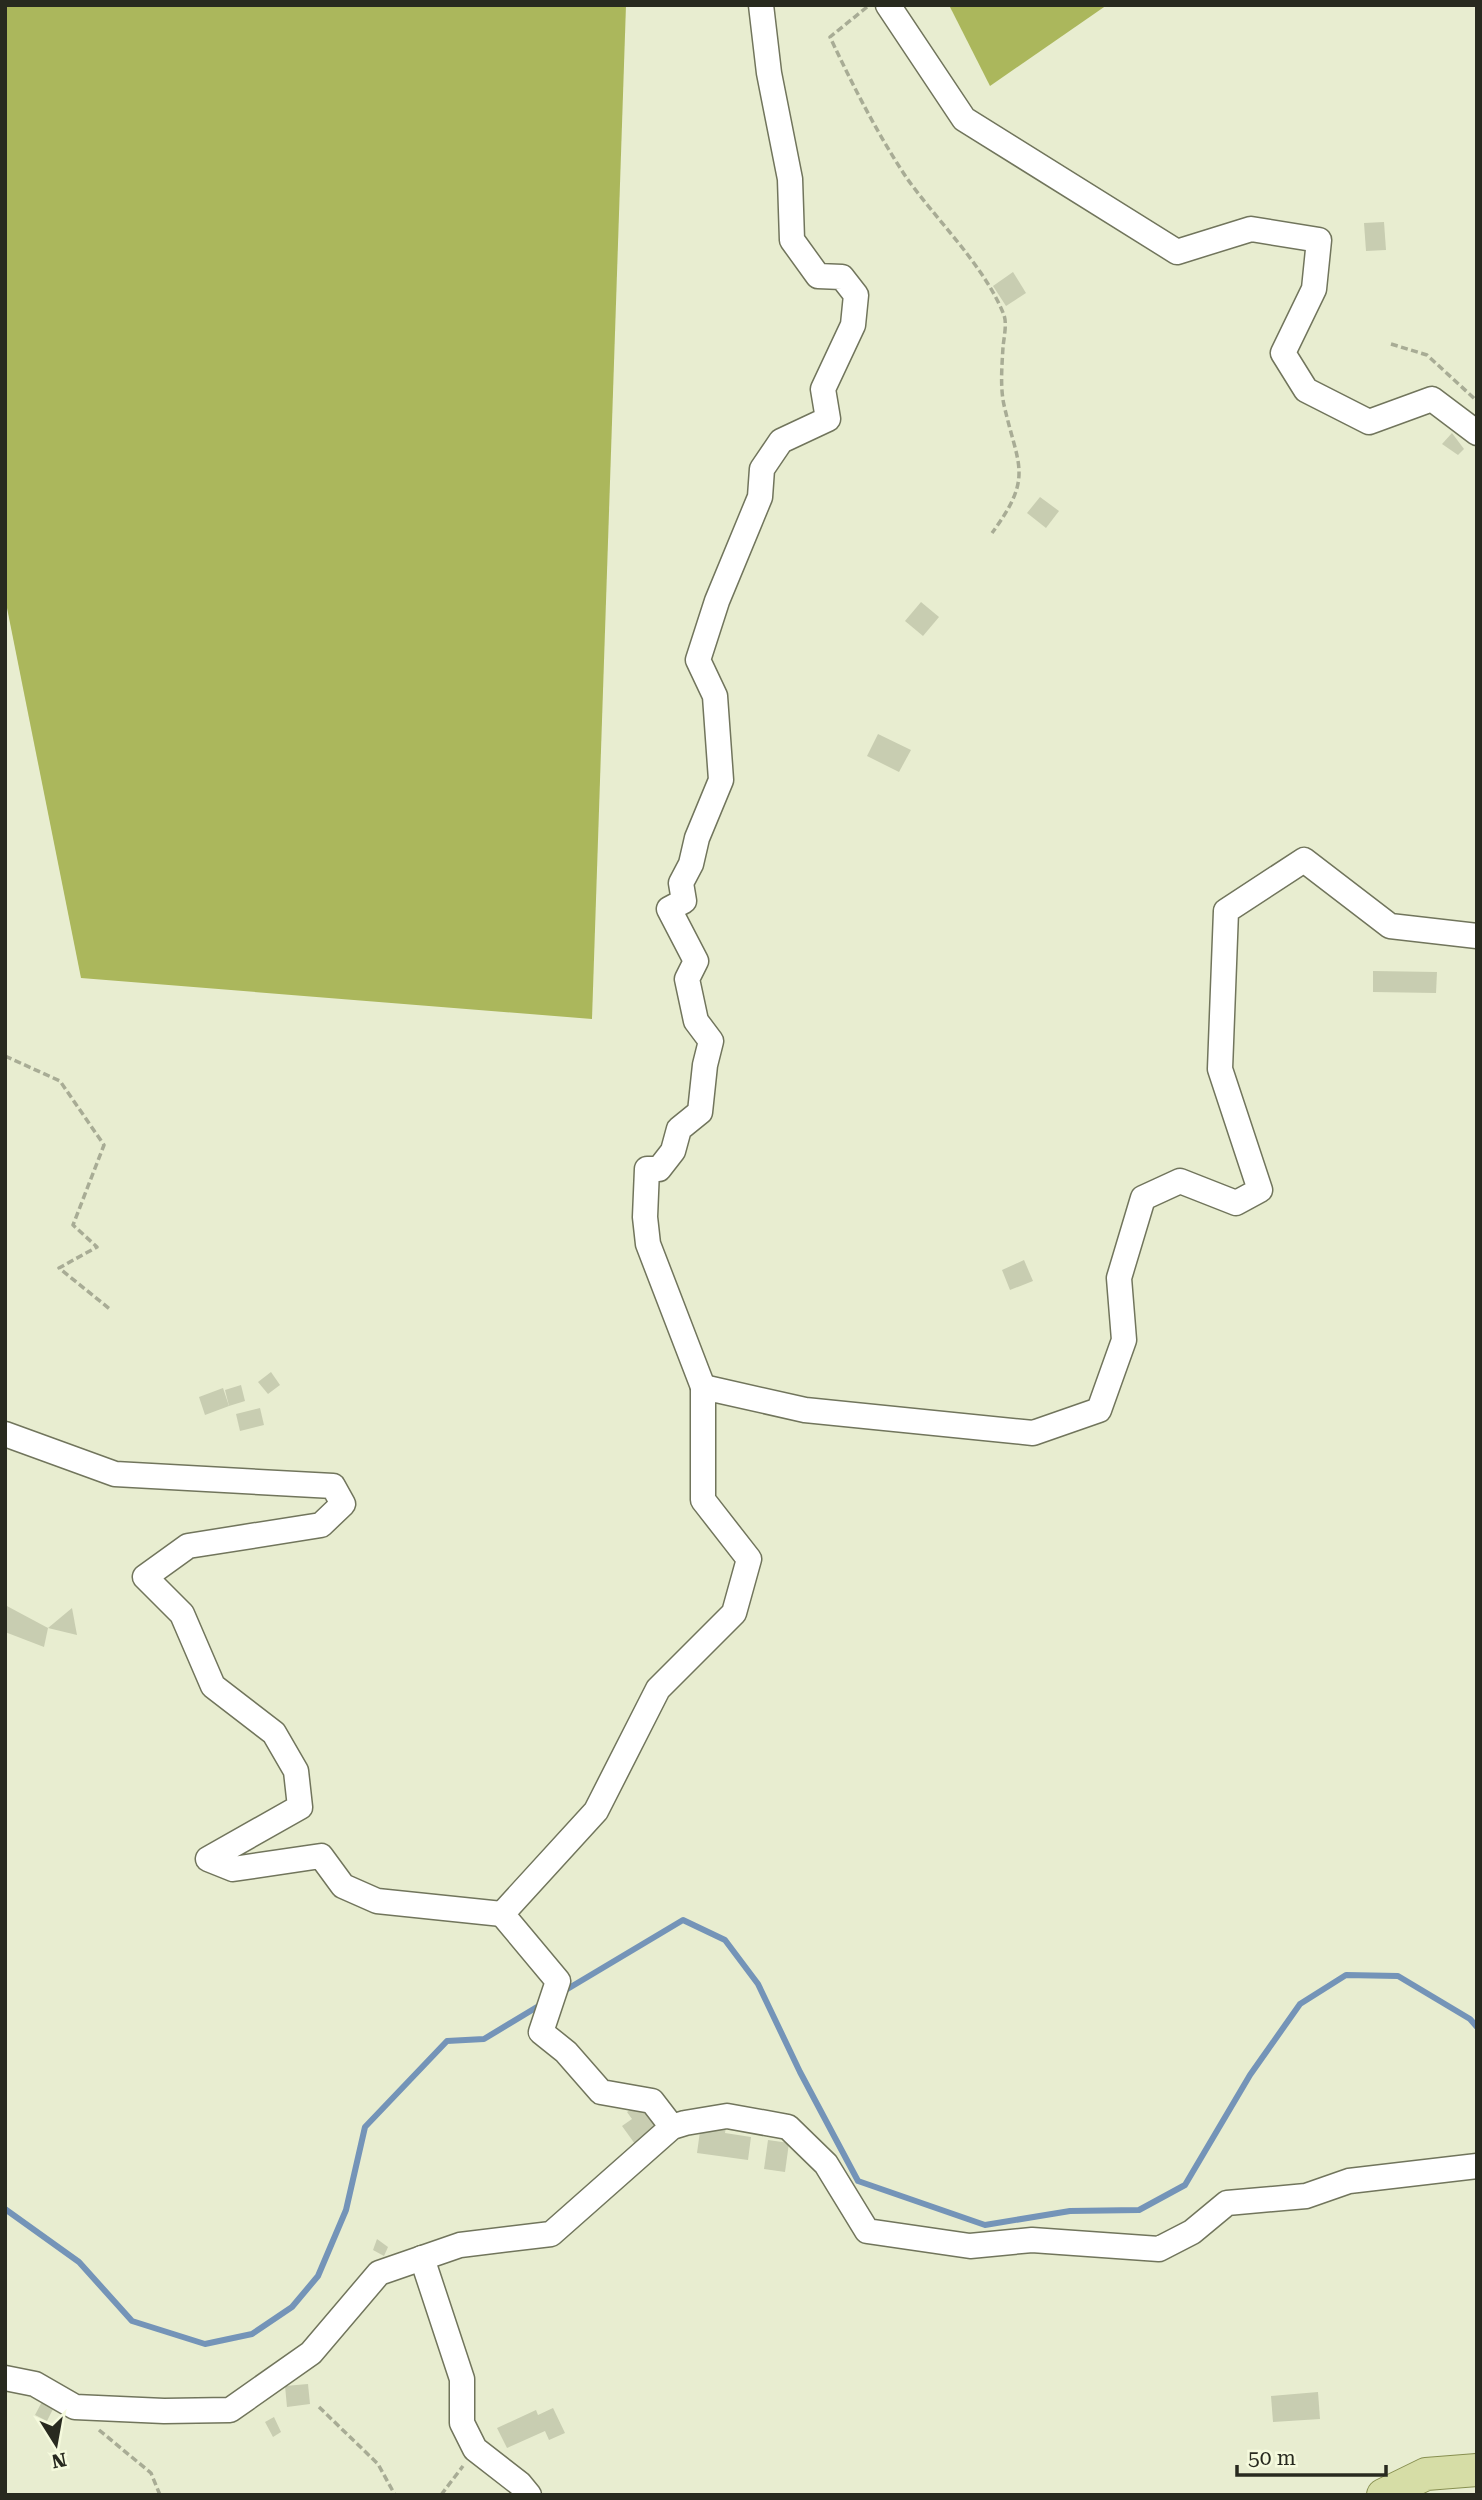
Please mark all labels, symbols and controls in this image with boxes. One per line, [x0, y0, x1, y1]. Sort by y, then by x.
north arrow [21, 2409, 91, 2479]
scale bar [1237, 2434, 1386, 2478]
text: 50 m [1248, 2446, 1296, 2470]
text: N [49, 2448, 69, 2473]

